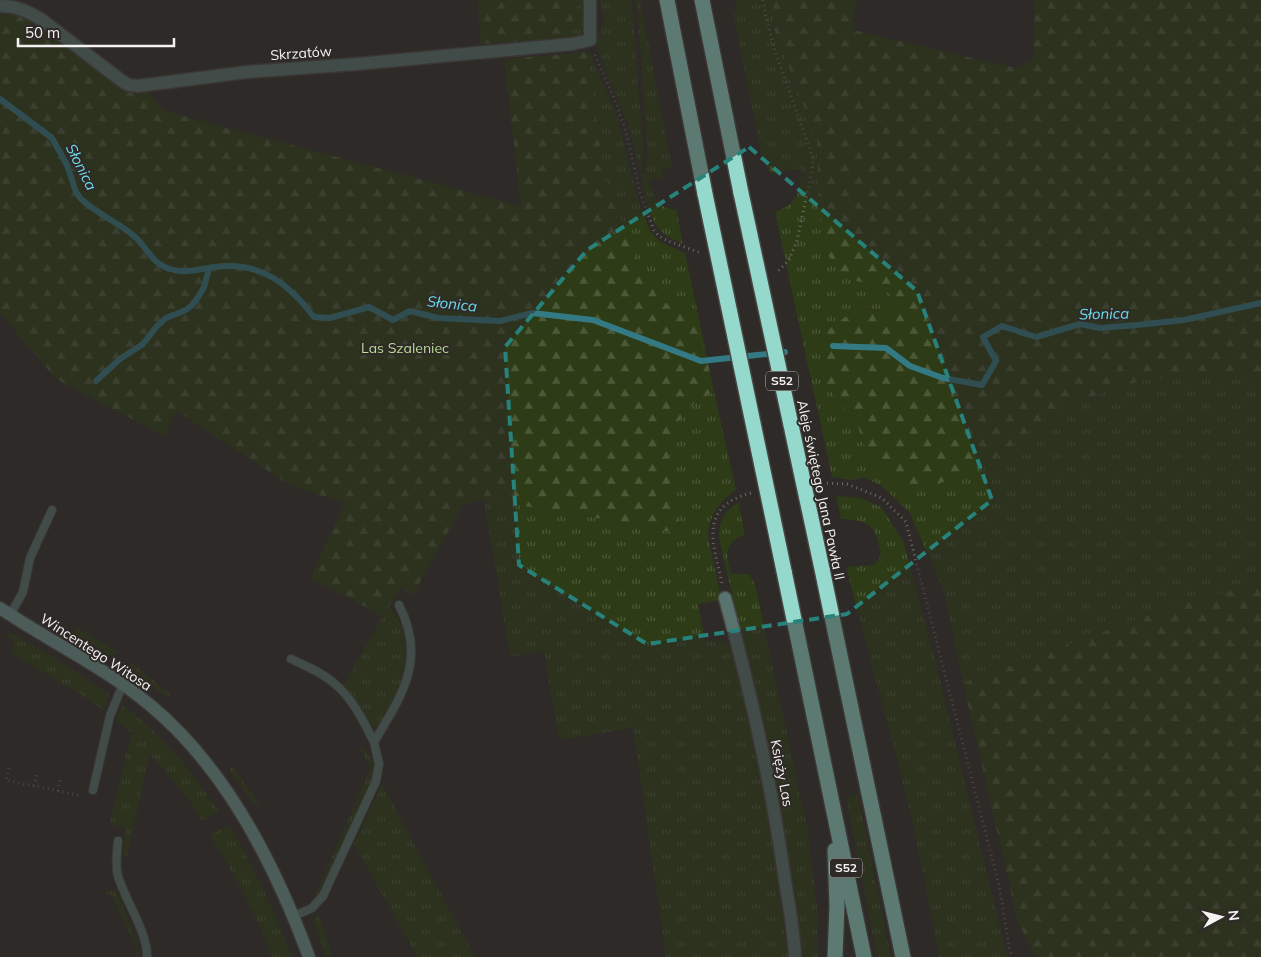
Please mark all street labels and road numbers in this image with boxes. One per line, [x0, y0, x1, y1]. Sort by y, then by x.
street label: Skrzatów [270, 42, 332, 64]
road number: S52 [766, 372, 798, 391]
street label: Aleje świętego Jana Pawła II [793, 398, 849, 582]
street label: Wincentego Witosa [37, 609, 155, 695]
street label: Księży Las [767, 738, 797, 808]
road number: S52 [830, 858, 862, 878]

